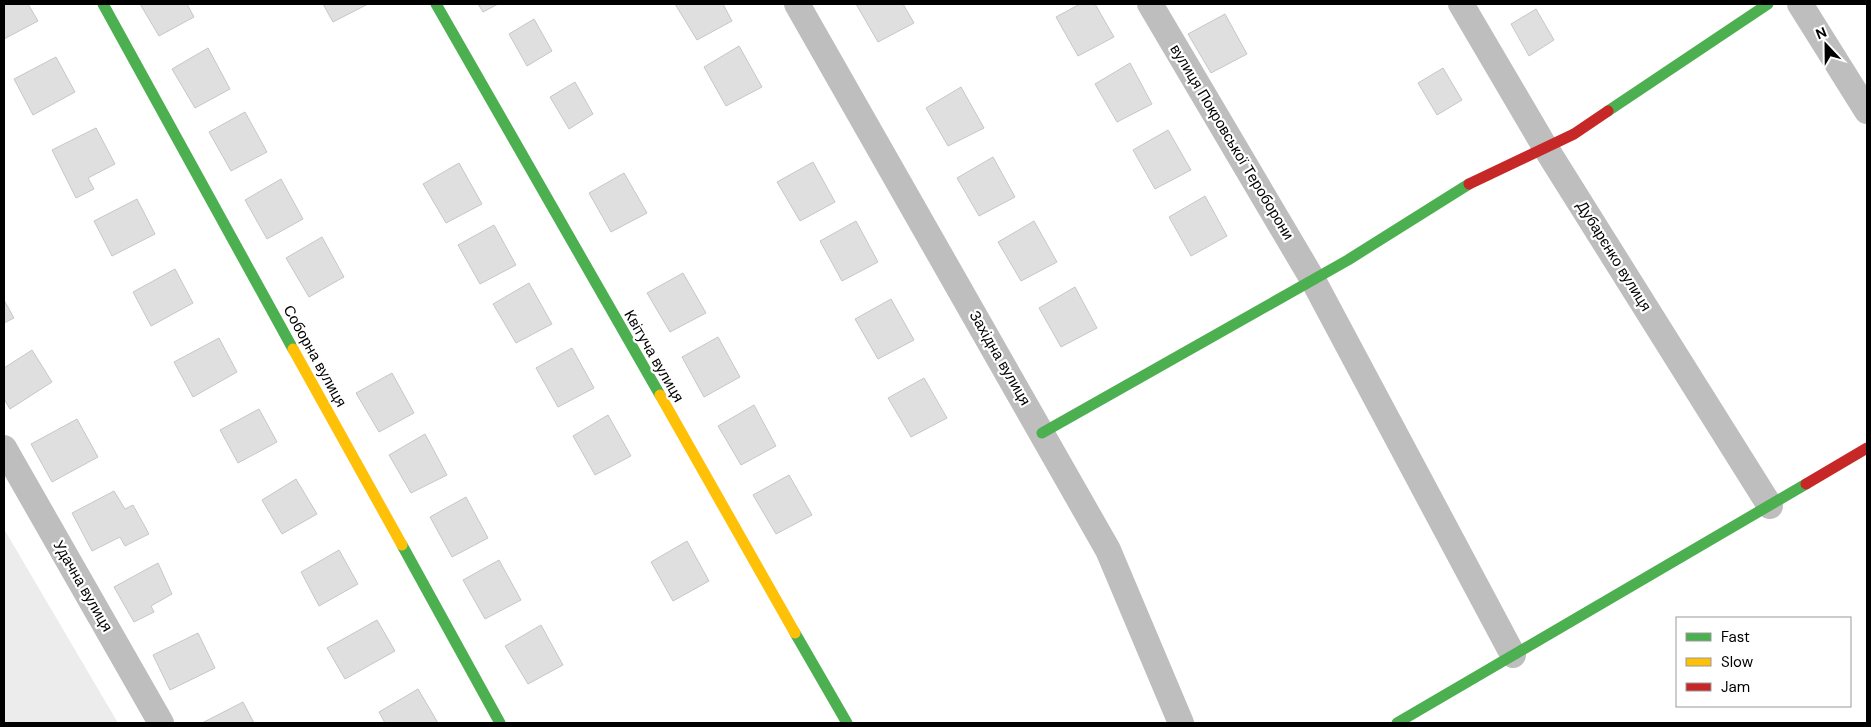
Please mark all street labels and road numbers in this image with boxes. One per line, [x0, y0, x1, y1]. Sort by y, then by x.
street label: вулиця Покровської Тероборони [1165, 40, 1299, 244]
street label: Дубарєнко вулиця [1572, 197, 1656, 315]
street label: Соборна вулиця [279, 301, 351, 411]
street label: Квітуча вулиця [619, 306, 689, 406]
street label: Західна вулиця [965, 307, 1035, 409]
street label: Удачна вулиця [49, 537, 117, 635]

